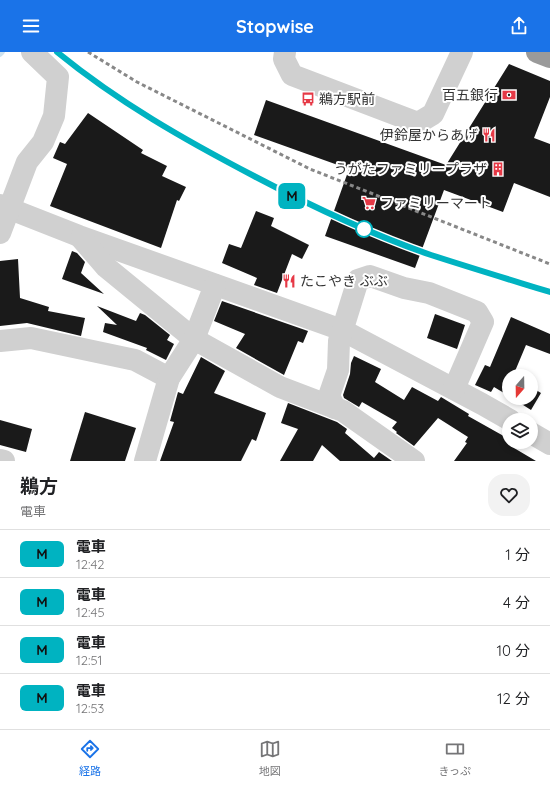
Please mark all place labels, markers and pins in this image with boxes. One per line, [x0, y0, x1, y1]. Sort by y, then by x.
place label: 百五銀行 [442, 86, 498, 104]
bank icon: 百五銀行 [501, 87, 517, 103]
place label: 鵜方駅前 [319, 90, 375, 108]
bus stop icon: 鵜方駅前 [300, 91, 316, 107]
place label: 伊鈴屋からあげ [380, 126, 478, 144]
restaurant icon: 伊鈴屋からあげ [481, 127, 497, 143]
place label: うがたファミリープラザ [334, 160, 487, 178]
building icon: うがたファミリープラザ [490, 161, 506, 177]
place label: ファミリーマート [380, 194, 492, 212]
supermarket icon: ファミリーマート [361, 195, 377, 211]
unlabelled marker [355, 220, 373, 238]
place label: たこやき ぶぶ [300, 272, 388, 290]
restaurant icon: たこやき ぶぶ [281, 273, 297, 289]

